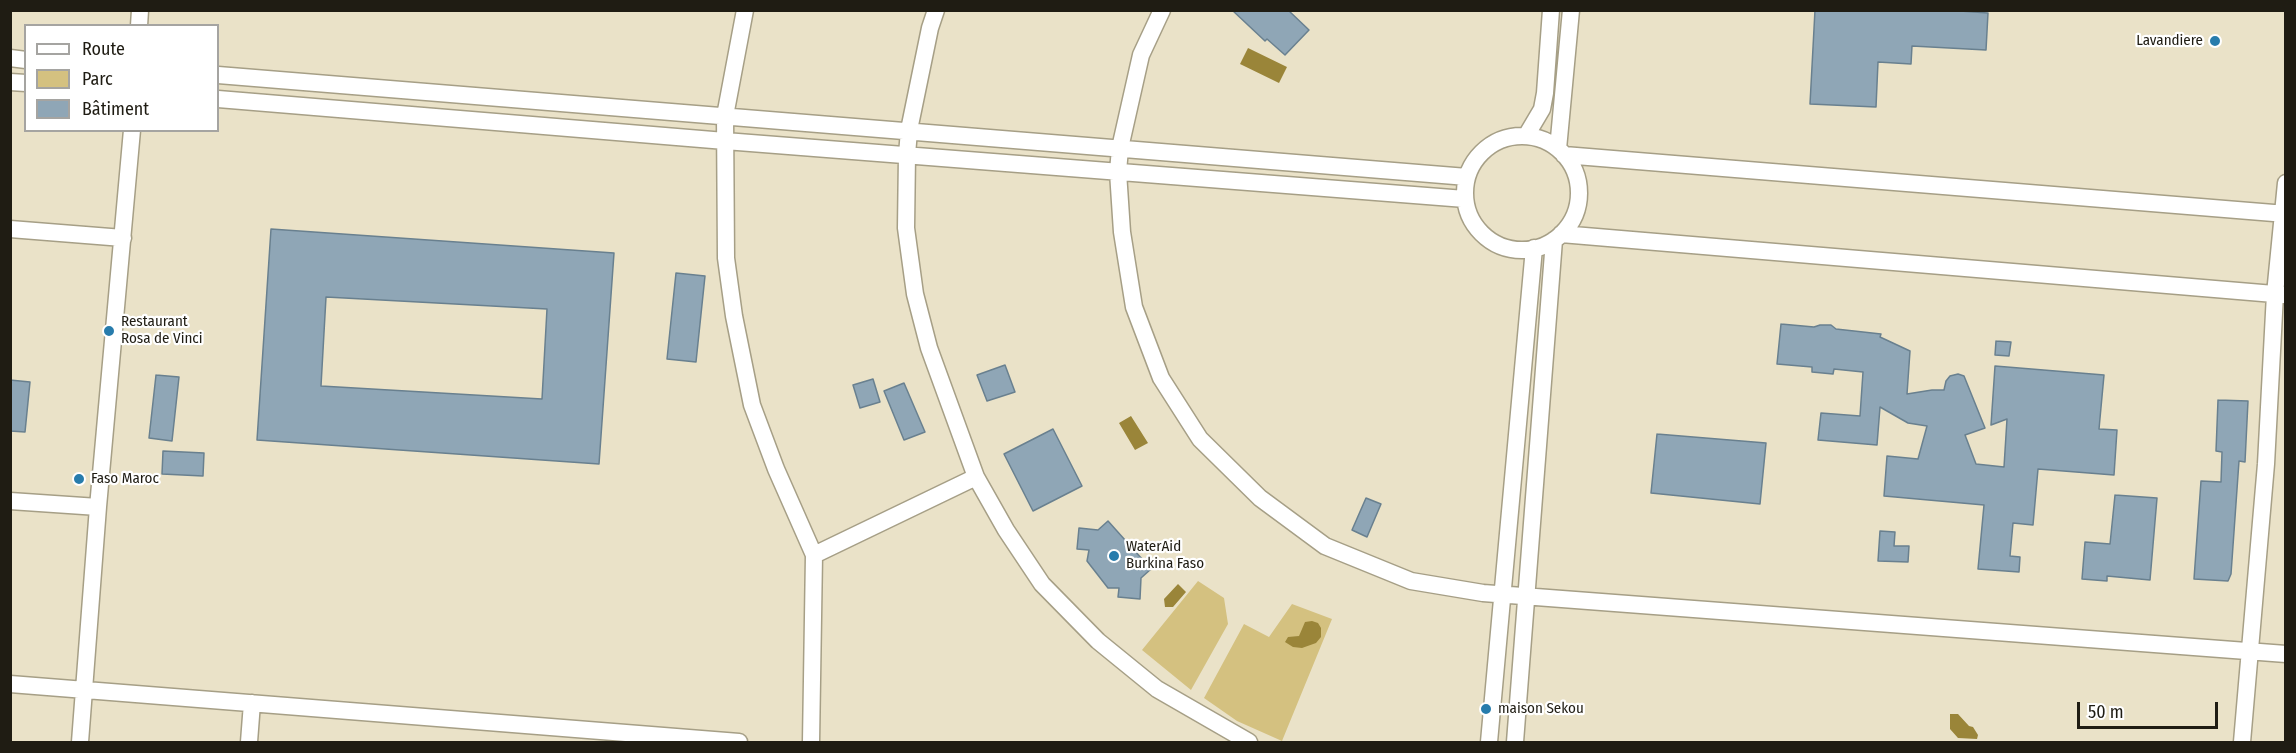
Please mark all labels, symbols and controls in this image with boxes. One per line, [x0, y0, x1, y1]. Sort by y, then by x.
legend [24, 24, 219, 132]
place label: Lavandiere [2136, 32, 2203, 50]
marker: Lavandiere [2208, 34, 2222, 48]
text: Route [82, 38, 125, 60]
text: Parc [82, 68, 113, 90]
text: Bâtiment [82, 98, 149, 120]
place label: Restaurant Rosa de Vinci [121, 313, 203, 348]
marker: Restaurant Rosa de Vinci [102, 324, 116, 338]
place label: Faso Maroc [91, 470, 159, 488]
marker: Faso Maroc [72, 472, 86, 486]
place label: WaterAid Burkina Faso [1126, 538, 1204, 573]
marker: WaterAid Burkina Faso [1107, 549, 1121, 563]
scale bar [2080, 690, 2221, 728]
place label: maison Sekou [1498, 700, 1584, 718]
text: 50 m [2088, 701, 2124, 723]
marker: maison Sekou [1479, 702, 1493, 716]

